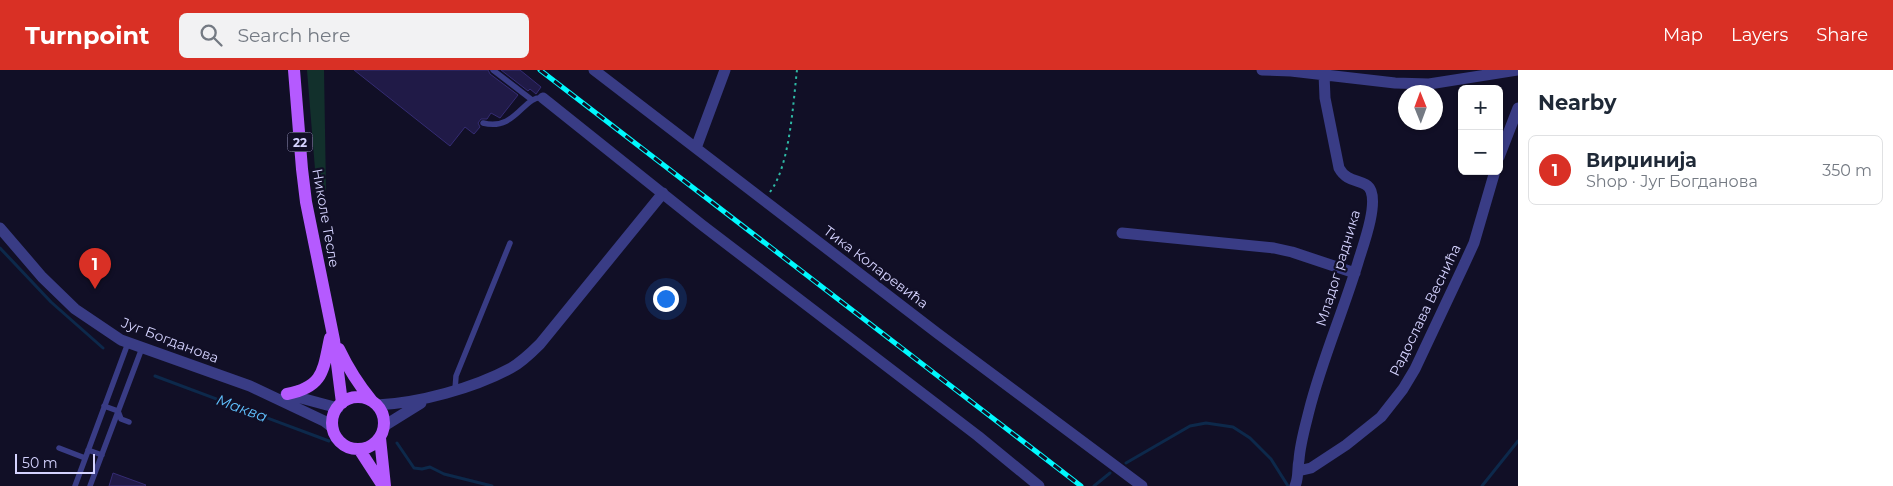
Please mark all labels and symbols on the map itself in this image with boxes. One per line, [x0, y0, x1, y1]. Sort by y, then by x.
north arrow [1398, 85, 1443, 130]
road number: 22 [288, 132, 312, 152]
street label: Николе Тесле [308, 167, 344, 269]
street label: Младог радника [1312, 208, 1364, 328]
street label: Тика Коларевића [820, 222, 932, 312]
street label: Радослава Веснића [1385, 241, 1465, 379]
pin: 1 [79, 248, 111, 289]
your location [653, 286, 679, 312]
street label: Југ Богданова [119, 313, 221, 367]
water label: Маква [214, 390, 270, 426]
scale bar [15, 451, 95, 474]

